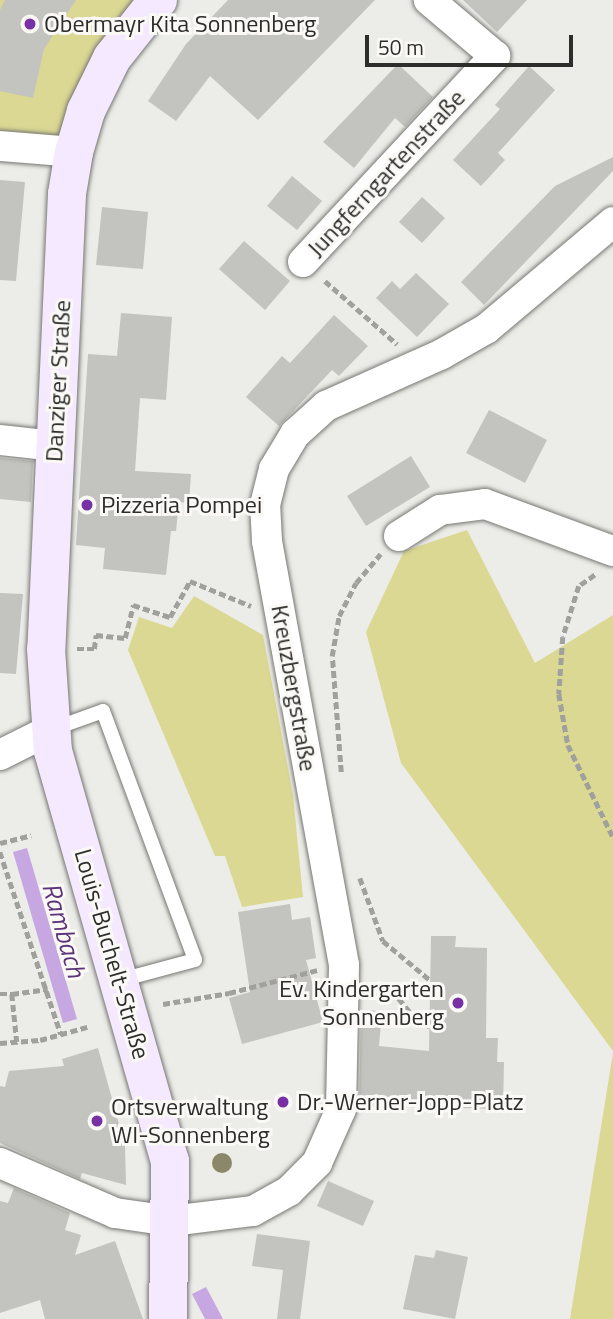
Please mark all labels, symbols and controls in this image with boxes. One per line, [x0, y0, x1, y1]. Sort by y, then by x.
place label: Obermayr Kita Sonnenberg [44, 10, 316, 38]
marker: Obermayr Kita Sonnenberg [22, 16, 38, 32]
scale bar [368, 21, 576, 65]
text: 50 m [378, 31, 424, 63]
street label: Jungferngartenstraße [301, 84, 471, 262]
street label: Danziger Straße [39, 299, 77, 463]
place label: Pizzeria Pompei [101, 491, 262, 519]
marker: Pizzeria Pompei [79, 497, 95, 513]
street label: Kreuzbergstraße [265, 603, 323, 773]
street label: Louis-Buchelt-Straße [68, 846, 156, 1062]
water label: Rambach [36, 879, 92, 981]
place label: Ev. Kindergarten Sonnenberg [279, 975, 444, 1031]
marker: Ev. Kindergarten Sonnenberg [450, 995, 466, 1011]
place label: Dr.-Werner-Jopp-Platz [297, 1088, 524, 1116]
place label: Ortsverwaltung WI-Sonnenberg [111, 1093, 270, 1149]
marker: Dr.-Werner-Jopp-Platz [275, 1094, 291, 1110]
marker: Ortsverwaltung WI-Sonnenberg [89, 1113, 105, 1129]

